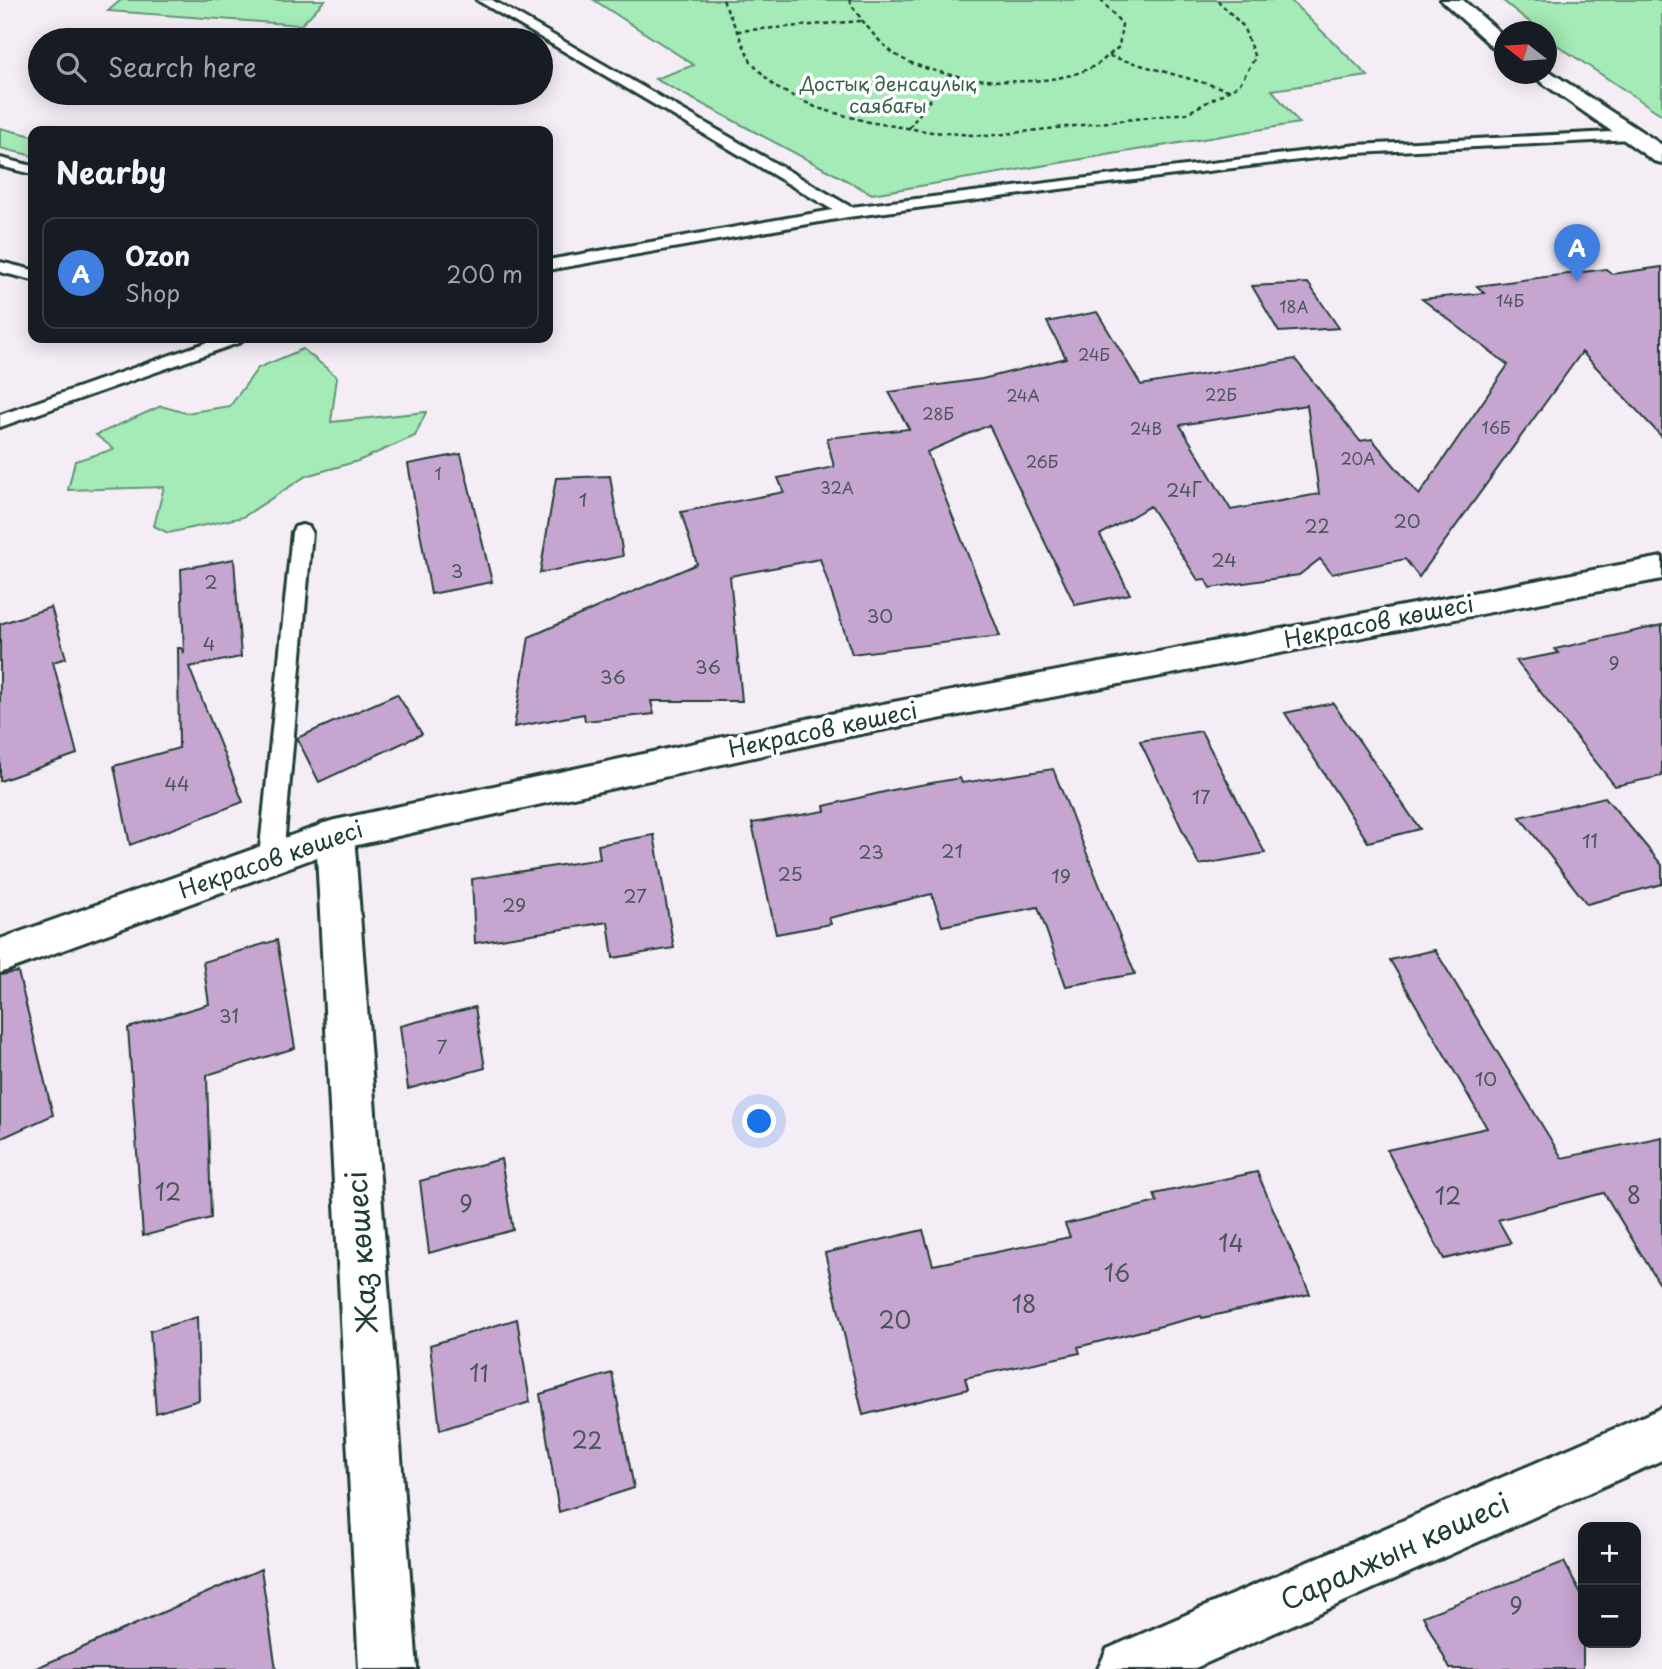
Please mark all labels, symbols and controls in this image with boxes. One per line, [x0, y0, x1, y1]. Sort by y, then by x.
north arrow [1494, 21, 1557, 84]
search box [28, 28, 553, 105]
text: Search here [108, 47, 257, 86]
icon: search [52, 48, 90, 86]
park label: Достық денсаулық саябағы [799, 69, 977, 119]
text: Nearby [56, 149, 166, 194]
pin: A [1554, 224, 1600, 282]
text: Ozon [125, 236, 190, 275]
text: A [72, 256, 90, 291]
text: 200 m [446, 256, 523, 291]
text: Shop [125, 275, 180, 310]
house number: 14Б [1496, 288, 1524, 312]
house number: 18A [1279, 294, 1309, 318]
house number: 24Б [1078, 342, 1110, 366]
house number: 22Б [1205, 382, 1237, 406]
house number: 24А [1006, 383, 1040, 407]
house number: 28Б [922, 401, 954, 425]
house number: 16Б [1482, 415, 1510, 439]
house number: 24В [1130, 416, 1162, 440]
house number: 20A [1340, 446, 1376, 470]
house number: 26Б [1026, 449, 1058, 473]
house number: 1 [434, 461, 442, 485]
house number: 32A [820, 475, 854, 499]
house number: 24Г [1166, 475, 1203, 503]
house number: 1 [579, 485, 587, 513]
house number: 20 [1393, 506, 1421, 534]
house number: 22 [1304, 511, 1330, 539]
house number: 24 [1211, 545, 1237, 573]
house number: 3 [451, 556, 463, 584]
house number: 2 [204, 567, 218, 595]
street label: Некрасов көшесі [1281, 585, 1477, 656]
house number: 30 [867, 601, 893, 629]
house number: 4 [203, 629, 215, 657]
house number: 9 [1608, 648, 1620, 676]
house number: 36 [695, 652, 721, 680]
house number: 36 [600, 662, 626, 690]
street label: Некрасов көшесі [725, 691, 921, 766]
house number: 44 [164, 769, 190, 797]
house number: 17 [1192, 782, 1210, 810]
street label: Некрасов көшесі [174, 811, 367, 906]
house number: 11 [1582, 826, 1598, 854]
house number: 21 [941, 836, 963, 864]
house number: 23 [858, 837, 884, 865]
house number: 25 [777, 859, 803, 887]
house number: 19 [1051, 861, 1071, 889]
house number: 27 [623, 881, 647, 909]
house number: 29 [502, 890, 526, 918]
house number: 31 [219, 1001, 239, 1029]
house number: 7 [437, 1032, 448, 1060]
house number: 10 [1475, 1064, 1497, 1092]
your location [742, 1104, 776, 1138]
street label: Жаз көшесі [333, 1170, 388, 1336]
house number: 12 [155, 1174, 181, 1209]
house number: 8 [1627, 1177, 1641, 1212]
house number: 12 [1435, 1178, 1461, 1213]
house number: 9 [459, 1186, 473, 1221]
house number: 14 [1218, 1225, 1244, 1260]
house number: 16 [1104, 1255, 1130, 1290]
house number: 18 [1012, 1286, 1036, 1321]
house number: 20 [879, 1302, 911, 1337]
house number: 11 [469, 1355, 489, 1390]
house number: 22 [572, 1422, 602, 1457]
street label: Саралжын көшесі [1273, 1481, 1516, 1620]
map controls [1578, 1522, 1641, 1648]
button: + [1578, 1522, 1641, 1585]
button: − [1578, 1585, 1641, 1648]
house number: 9 [1509, 1588, 1523, 1623]

